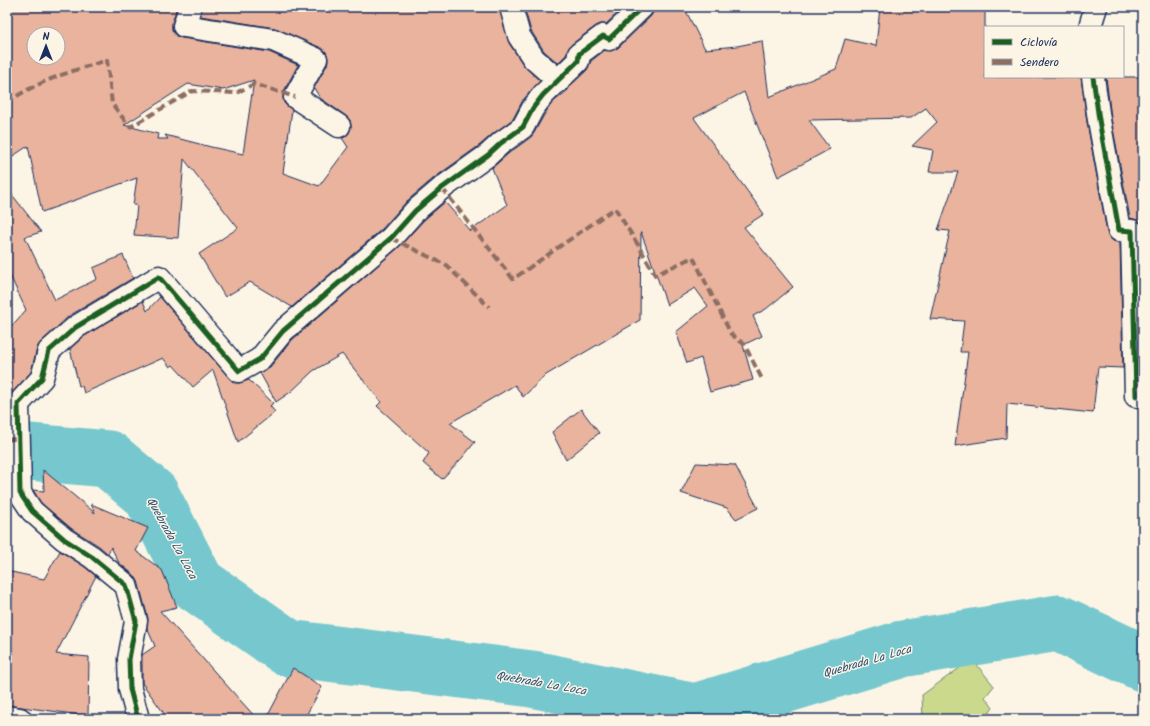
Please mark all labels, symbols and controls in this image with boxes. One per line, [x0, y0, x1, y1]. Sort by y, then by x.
north arrow [26, 26, 66, 66]
legend [984, 26, 1124, 78]
text: N [43, 28, 50, 46]
text: Ciclovía [1020, 33, 1058, 52]
text: Sendero [1020, 53, 1059, 72]
water label: Quebrada La Loca [141, 494, 203, 584]
water label: Quebrada La Loca [821, 639, 915, 683]
water label: Quebrada La Loca [494, 666, 589, 701]

